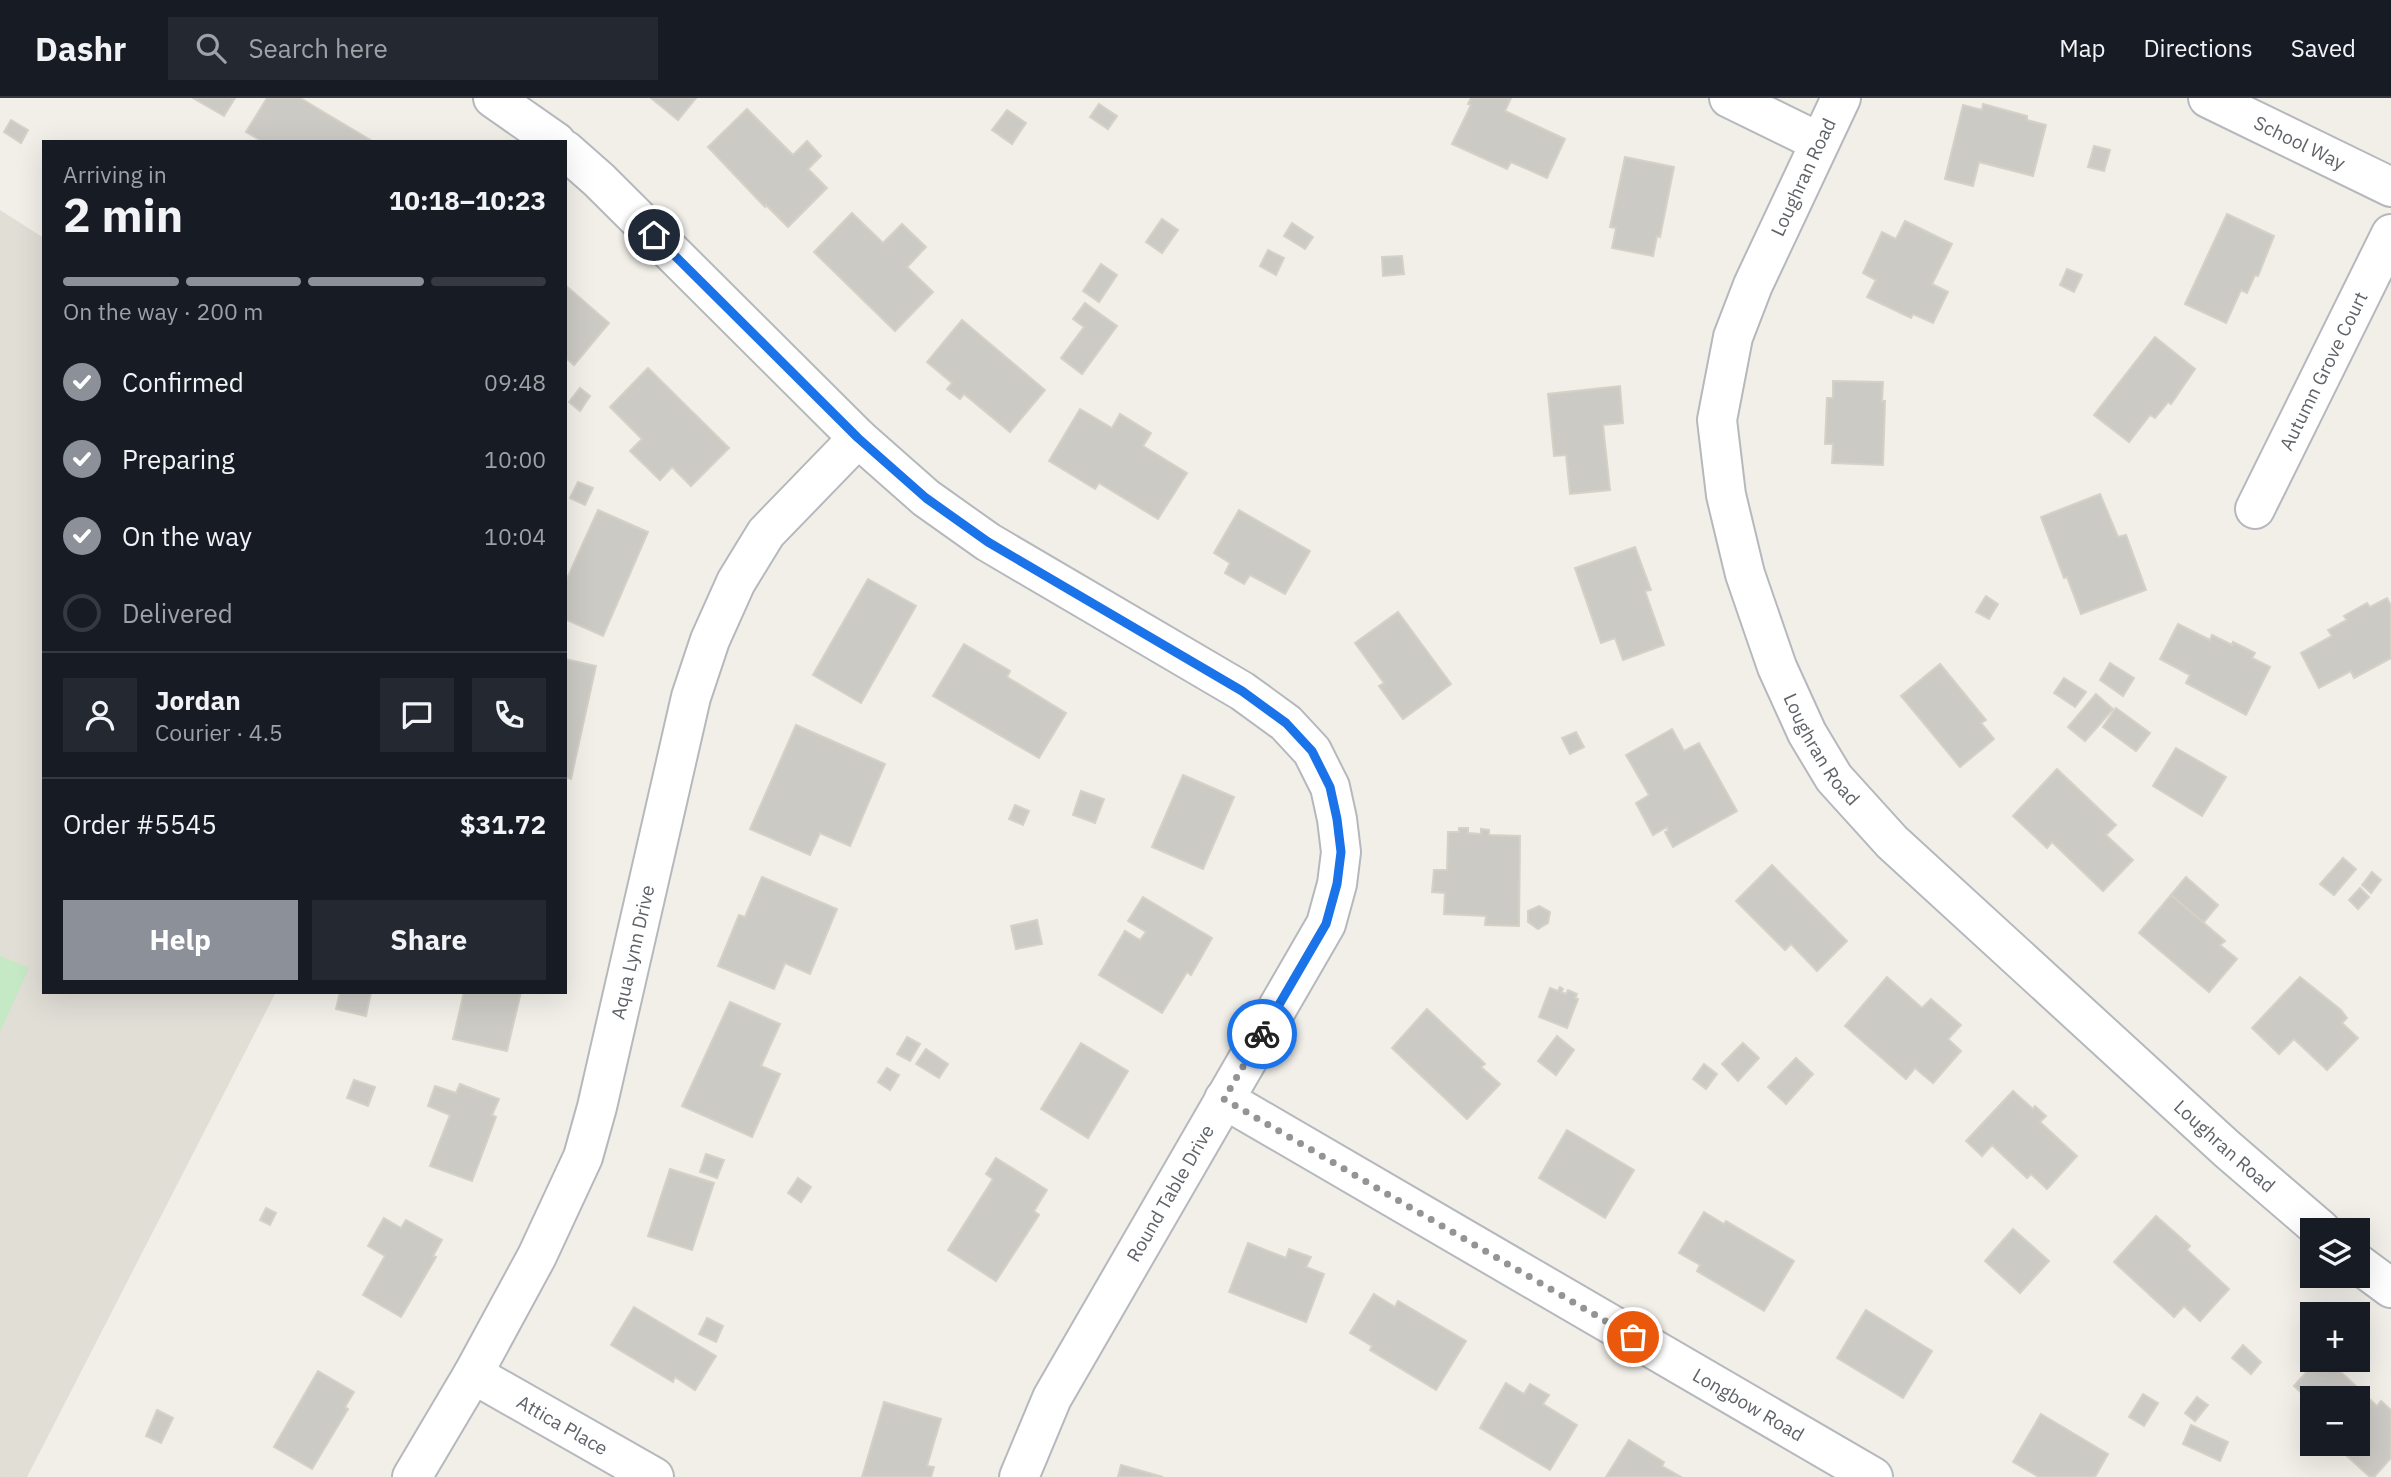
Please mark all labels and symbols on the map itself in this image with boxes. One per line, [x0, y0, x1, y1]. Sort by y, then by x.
street label: School Way [2250, 110, 2350, 175]
street label: Loughran Road [1765, 114, 1841, 240]
pin [624, 205, 684, 265]
street label: Autumn Grove Court [2274, 288, 2373, 454]
street label: Loughran Road [1779, 689, 1865, 810]
street label: Aqua Lynn Drive [606, 883, 660, 1022]
courier [1227, 999, 1297, 1069]
street label: Loughran Road [2169, 1094, 2280, 1197]
street label: Round Table Drive [1121, 1120, 1219, 1266]
pin [1603, 1307, 1663, 1367]
street label: Longbow Road [1688, 1363, 1809, 1446]
street label: Attica Place [513, 1390, 612, 1460]

